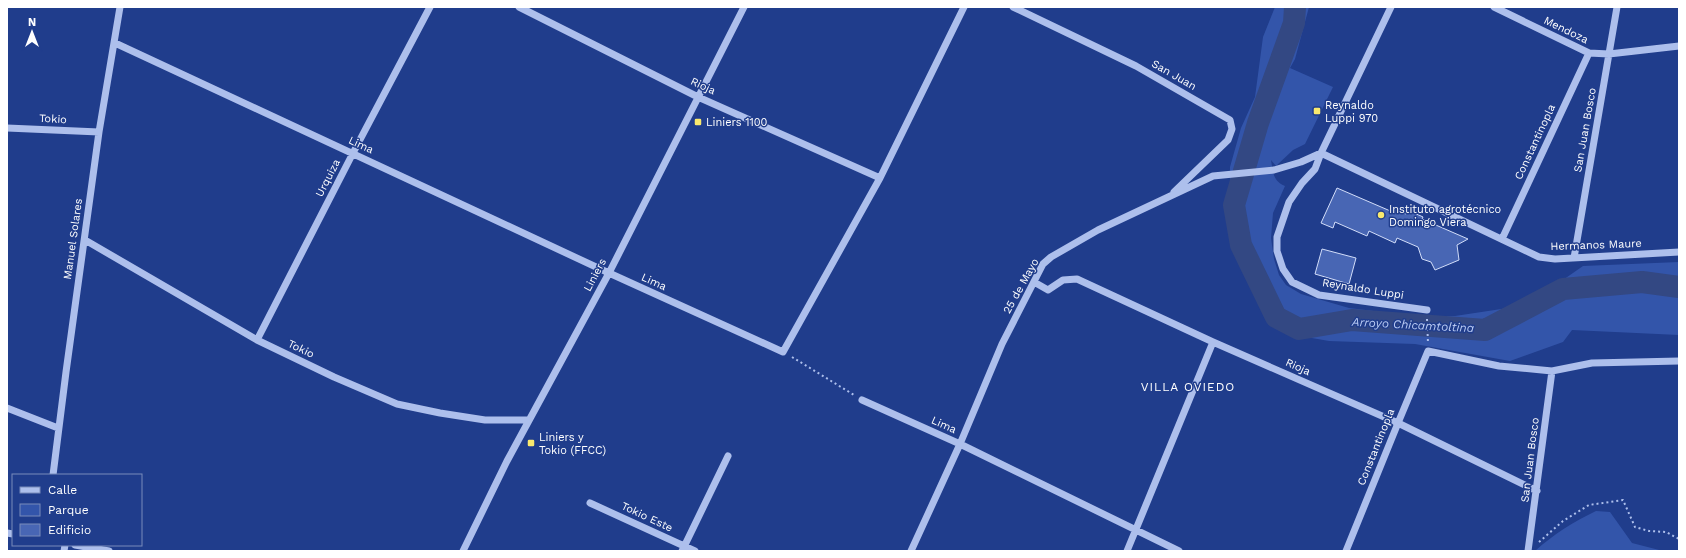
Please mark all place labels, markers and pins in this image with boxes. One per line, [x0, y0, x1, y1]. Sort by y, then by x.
place label: Reynaldo Luppi 970 [1325, 99, 1378, 125]
marker: Reynaldo Luppi 970 [1312, 106, 1322, 116]
place label: Liniers 1100 [706, 116, 768, 129]
marker: Liniers 1100 [693, 117, 703, 127]
place label: Instituto agrotécnico Domingo Viera [1389, 203, 1501, 229]
marker: Instituto agrotécnico Domingo Viera [1376, 210, 1386, 220]
place label: Liniers y Tokio (FFCC) [539, 431, 606, 457]
marker: Liniers y Tokio (FFCC) [526, 438, 536, 448]

